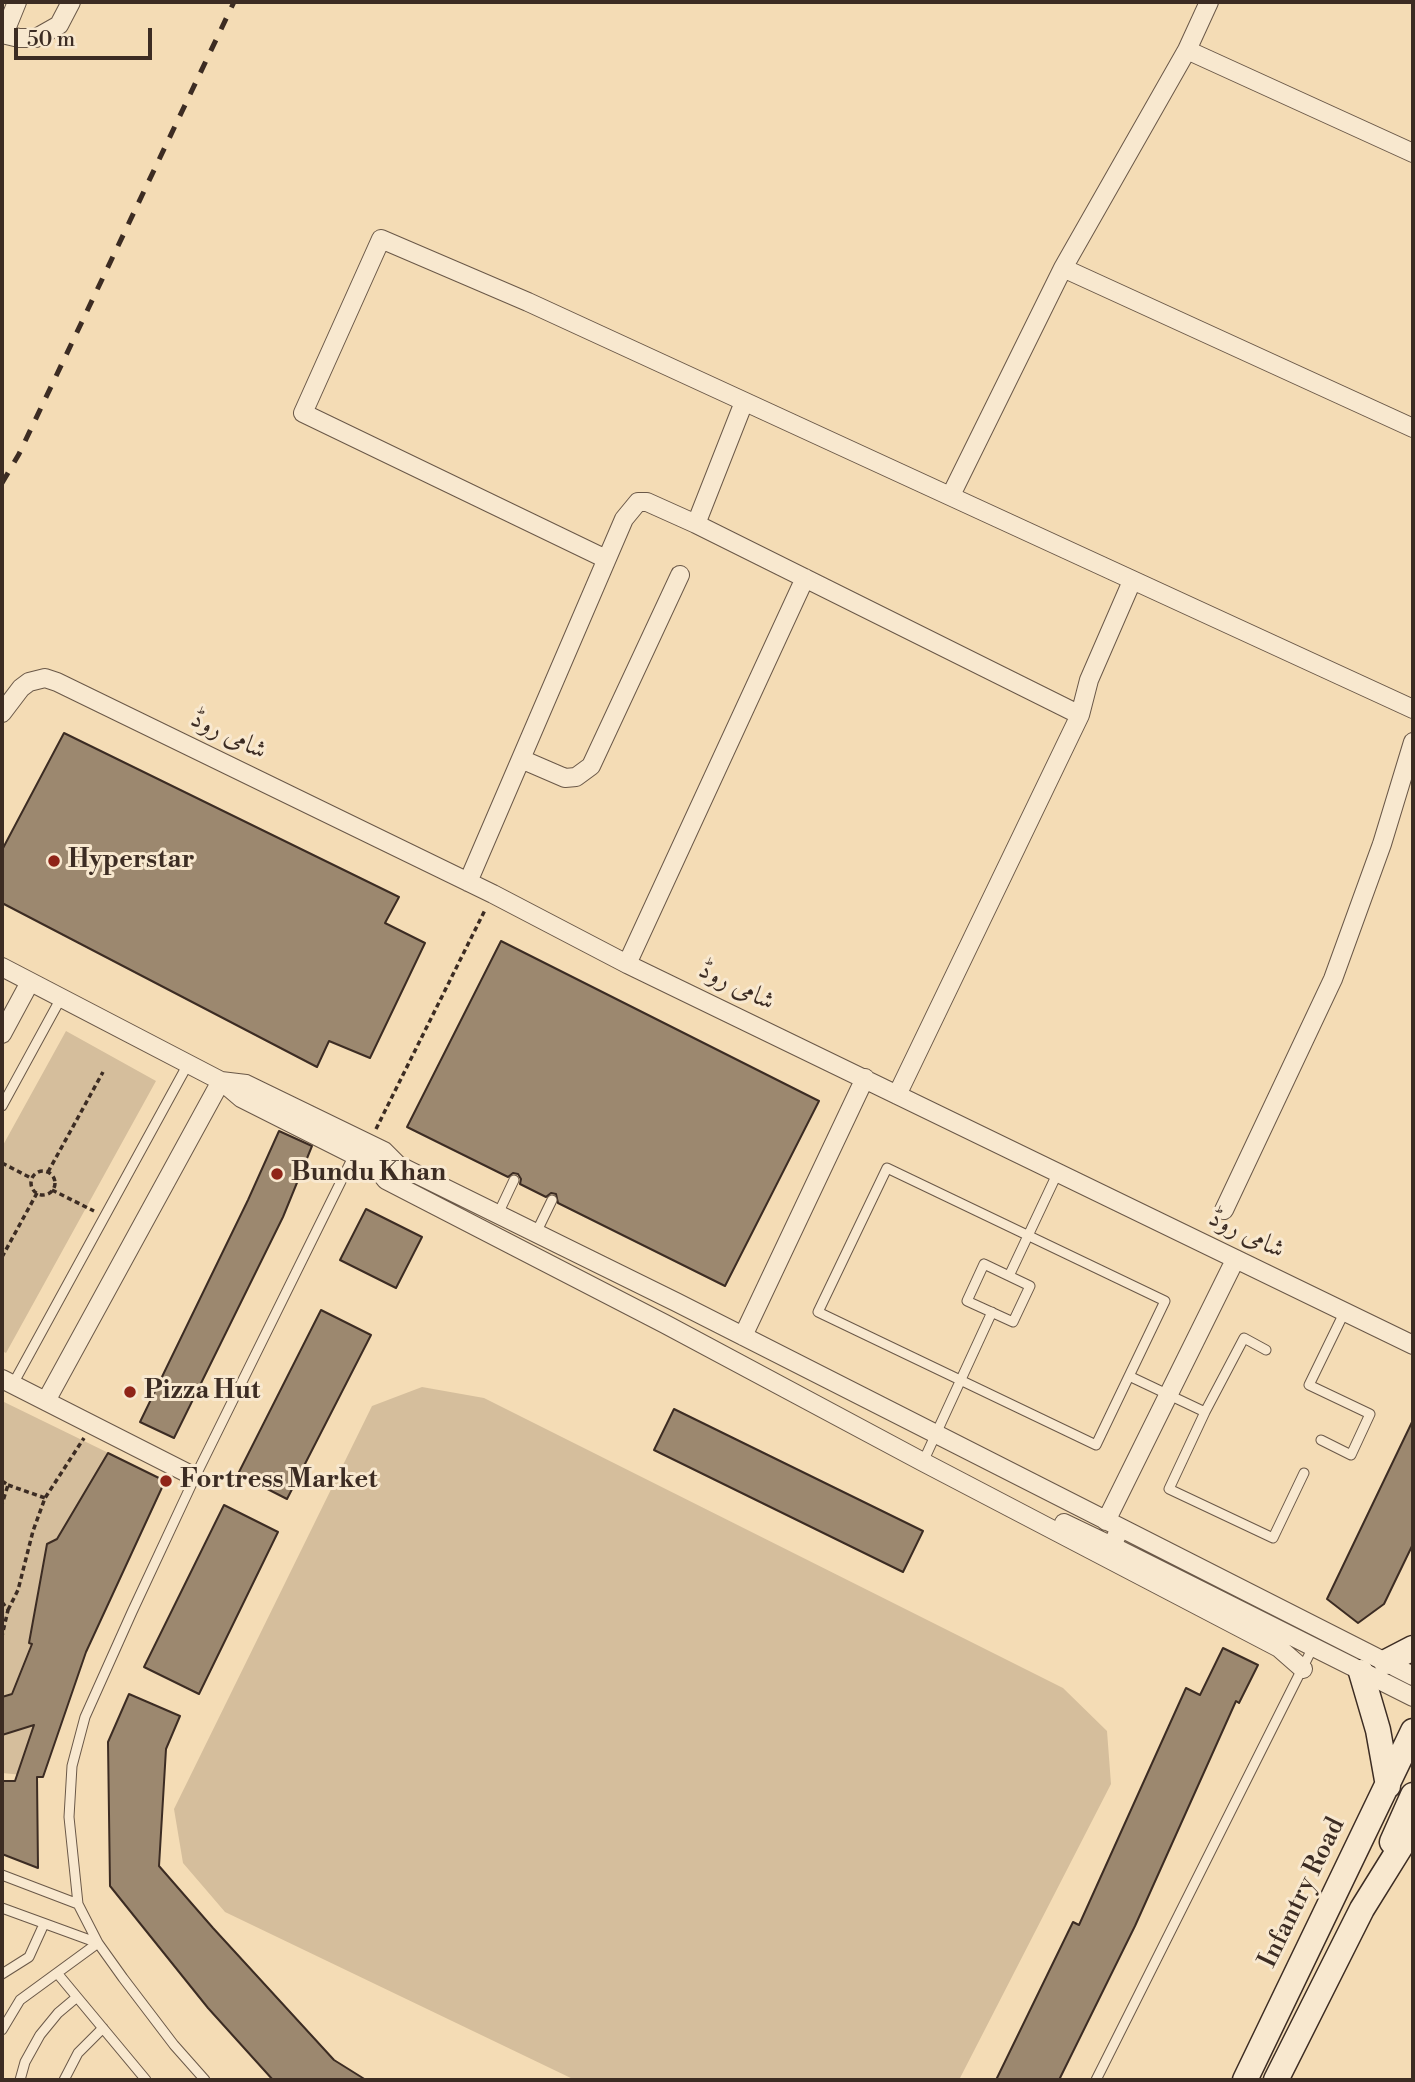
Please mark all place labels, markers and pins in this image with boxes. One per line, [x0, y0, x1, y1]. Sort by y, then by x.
place label: Hyperstar [68, 845, 195, 877]
marker: Hyperstar [46, 853, 62, 869]
place label: Bundu Khan [291, 1158, 446, 1190]
marker: Bundu Khan [269, 1166, 285, 1182]
place label: Pizza Hut [144, 1376, 260, 1408]
marker: Pizza Hut [122, 1384, 138, 1400]
place label: Fortress Market [180, 1465, 377, 1497]
marker: Fortress Market [158, 1473, 174, 1489]

